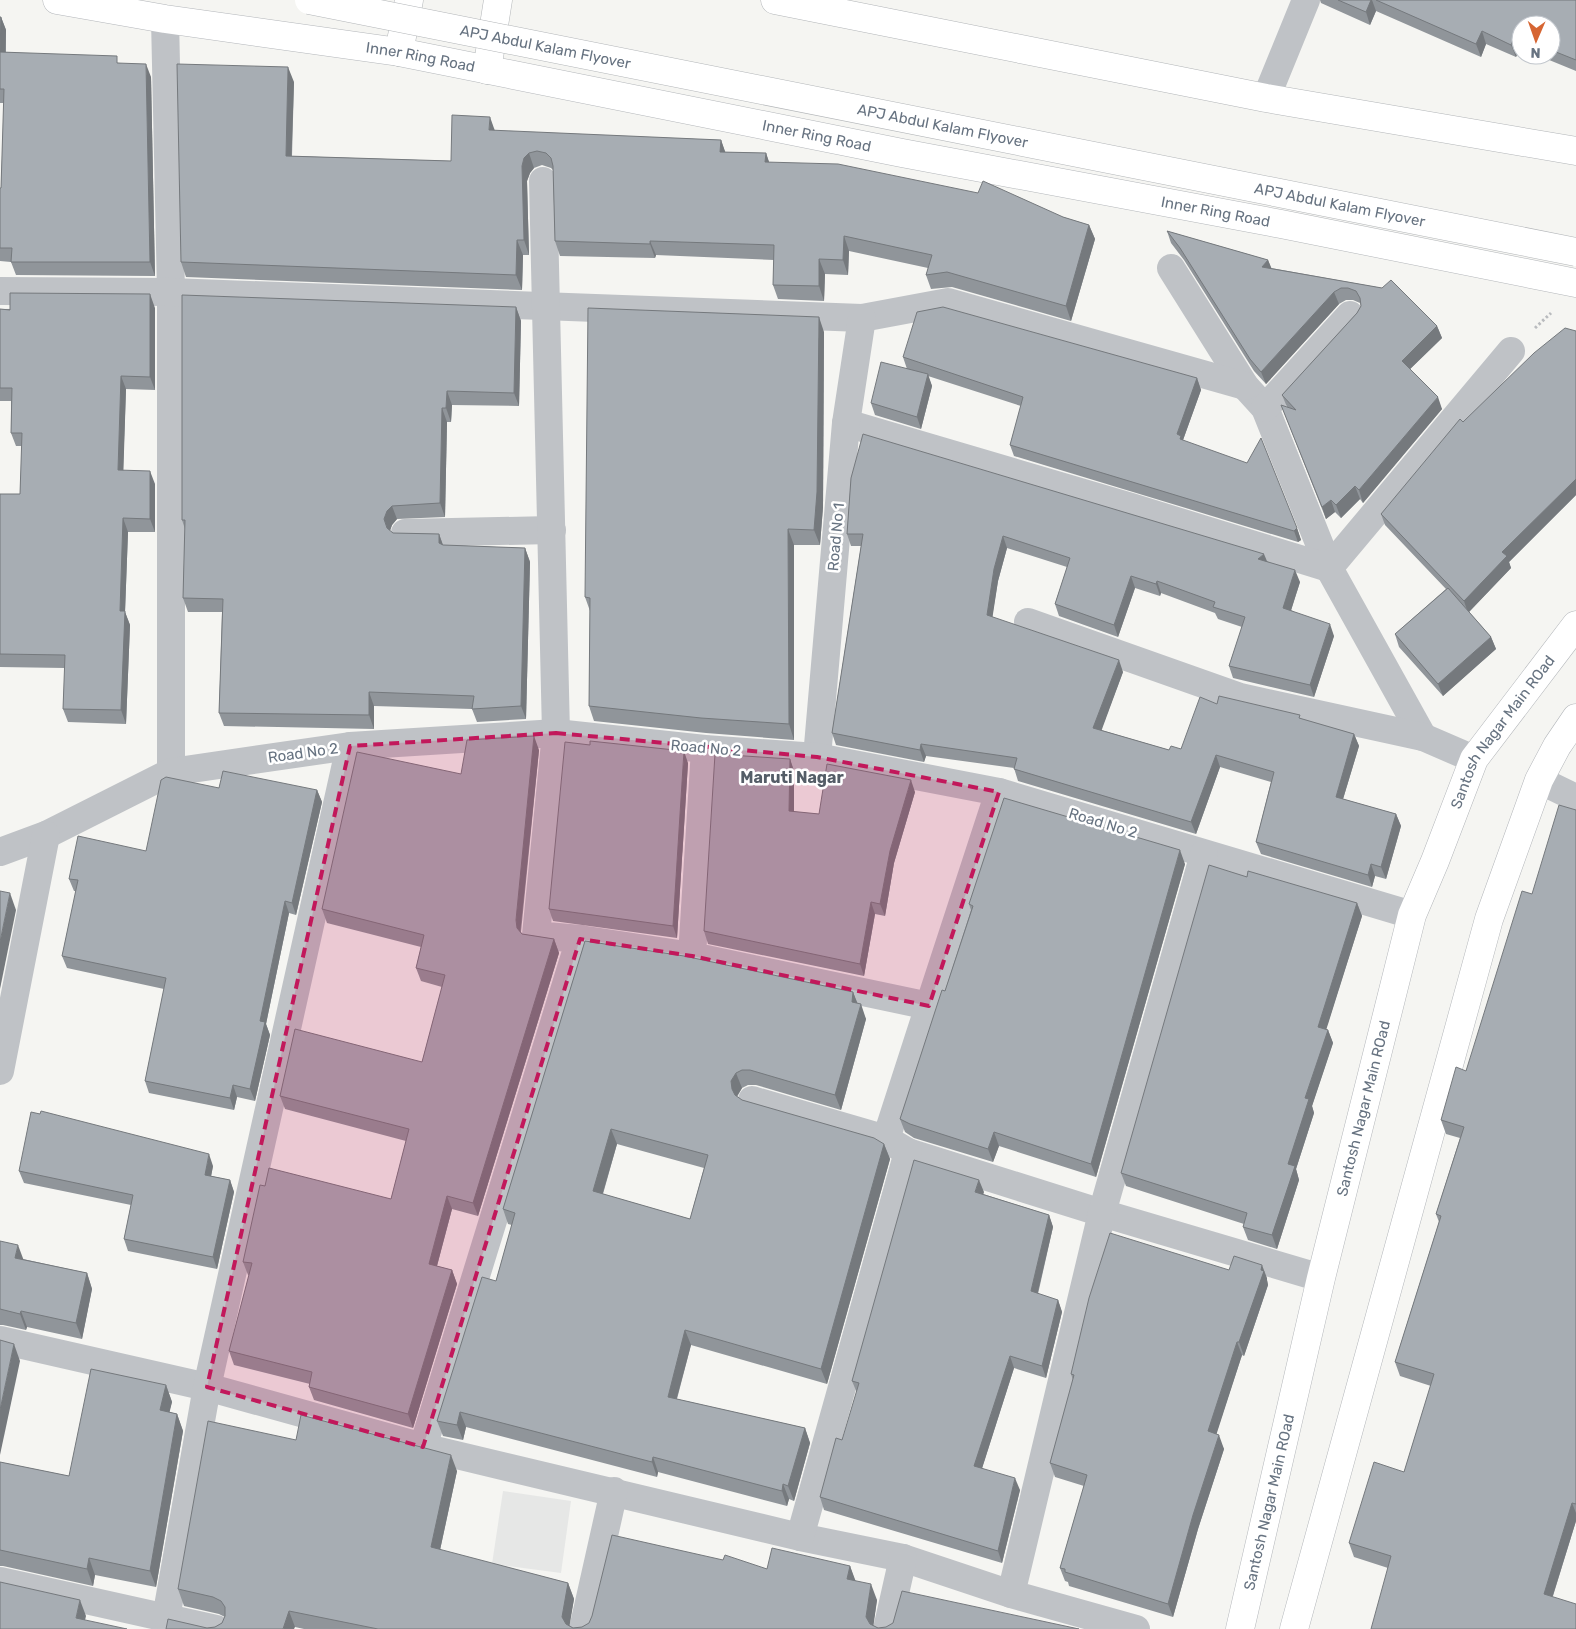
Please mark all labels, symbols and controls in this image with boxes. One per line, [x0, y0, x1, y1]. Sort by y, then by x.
north arrow [1511, 15, 1561, 65]
street label: APJ Abdul Kalam Flyover [458, 21, 633, 73]
street label: Inner Ring Road [365, 38, 477, 76]
text: N [1530, 44, 1541, 61]
street label: APJ Abdul Kalam Flyover [856, 100, 1030, 152]
street label: Inner Ring Road [761, 116, 873, 156]
street label: APJ Abdul Kalam Flyover [1253, 179, 1427, 231]
street label: Inner Ring Road [1160, 193, 1272, 231]
street label: Road No 1 [824, 502, 848, 572]
street label: Santosh Nagar Main ROad [1447, 652, 1559, 811]
street label: Road No 2 [670, 736, 742, 760]
street label: Road No 2 [267, 739, 339, 767]
district label: Maruti Nagar [740, 768, 844, 787]
street label: Road No 2 [1067, 804, 1140, 842]
street label: Santosh Nagar Main ROad [1333, 1019, 1394, 1198]
street label: Santosh Nagar Main ROad [1240, 1412, 1298, 1592]

